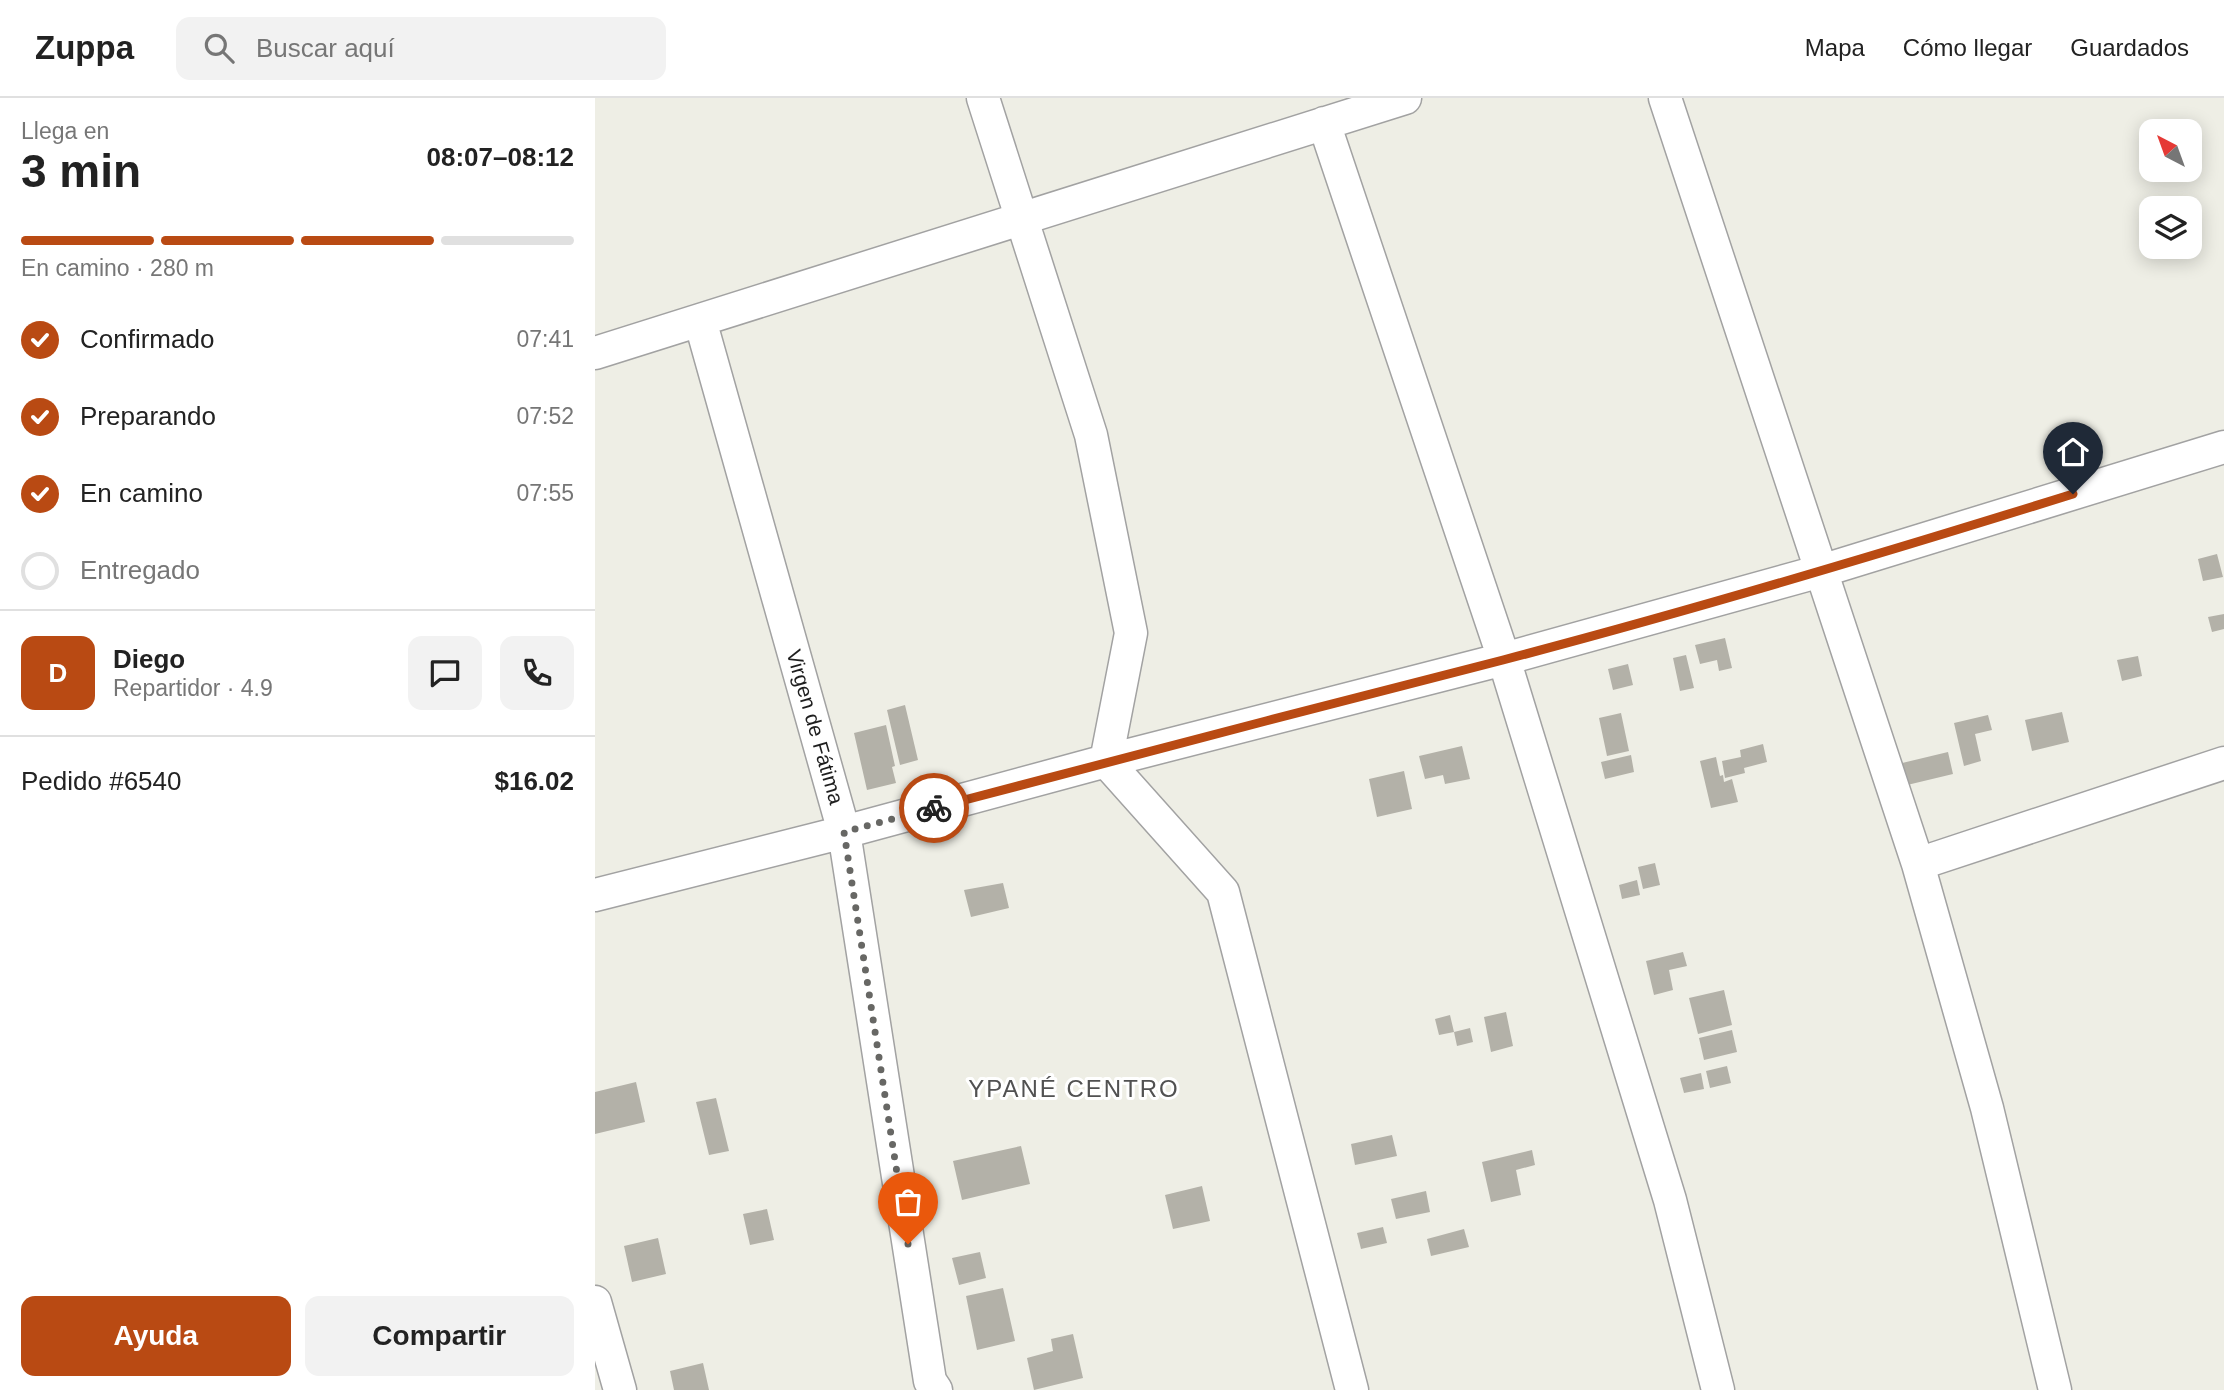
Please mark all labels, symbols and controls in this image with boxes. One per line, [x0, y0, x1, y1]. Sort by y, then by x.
search box [176, 17, 666, 80]
text: Zuppa [35, 29, 134, 66]
icon: search [200, 29, 238, 67]
text: Buscar aquí [256, 33, 395, 63]
text: Mapa [1805, 34, 1865, 61]
text: Cómo llegar [1903, 34, 2032, 61]
text: Guardados [2070, 34, 2189, 61]
text: Llega en [21, 118, 109, 144]
north arrow [2139, 119, 2201, 182]
map controls [2139, 119, 2202, 259]
text: 08:07–08:12 [427, 142, 574, 172]
text: 3 min [21, 145, 141, 197]
button: layers [2139, 196, 2202, 259]
text: En camino · 280 m [21, 255, 214, 281]
icon: check [21, 321, 59, 359]
text: Confirmado [80, 324, 214, 354]
text: 07:41 [516, 326, 574, 352]
icon: check [21, 398, 59, 436]
text: Preparando [80, 401, 216, 431]
text: 07:52 [516, 403, 574, 429]
pin [2043, 422, 2103, 494]
icon: home [2054, 433, 2092, 471]
icon: check [21, 475, 59, 513]
text: En camino [80, 478, 203, 508]
text: 07:55 [516, 480, 574, 506]
text: Entregado [80, 555, 200, 585]
button: chat [408, 636, 482, 710]
button: phone [500, 636, 574, 710]
text: Diego [113, 644, 185, 674]
street label: Virgen de Fátima [782, 647, 849, 807]
text: D [49, 658, 67, 688]
text: Repartidor · 4.9 [113, 675, 273, 701]
text: Pedido #6540 [21, 766, 181, 796]
text: $16.02 [494, 766, 574, 796]
courier [899, 773, 969, 843]
icon: bike [915, 789, 953, 827]
district label: YPANÉ CENTRO [968, 1075, 1180, 1102]
pin [878, 1172, 938, 1244]
icon: bag [889, 1183, 927, 1221]
button: Ayuda [21, 1296, 291, 1376]
button: Compartir [305, 1296, 574, 1376]

